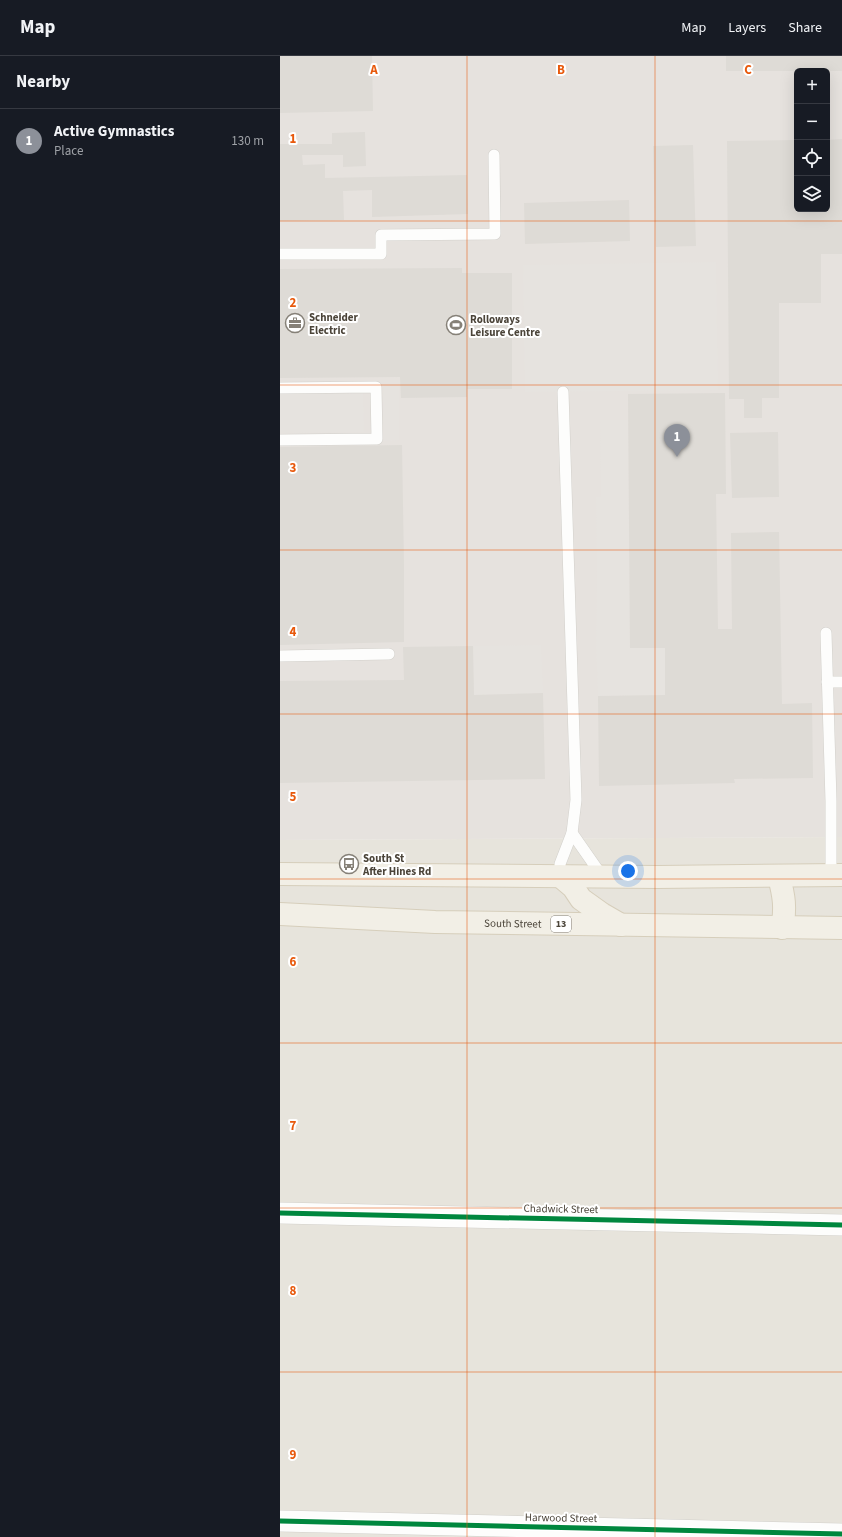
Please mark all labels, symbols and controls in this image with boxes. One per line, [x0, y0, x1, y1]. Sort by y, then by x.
text: Map [20, 14, 55, 41]
text: Map [681, 18, 706, 38]
text: Layers [728, 18, 766, 38]
text: Share [788, 18, 822, 38]
text: A [369, 61, 378, 79]
text: B [557, 61, 565, 79]
text: C [744, 61, 752, 79]
map controls [794, 68, 830, 212]
button: + [794, 68, 830, 104]
text: Nearby [16, 70, 70, 94]
button: − [794, 104, 830, 140]
text: Active Gymnastics [54, 121, 174, 142]
text: 1 [290, 130, 297, 148]
text: 1 [26, 132, 32, 150]
text: 130 m [231, 132, 264, 150]
button: locate [794, 140, 830, 176]
text: Place [54, 142, 83, 160]
button: layers [794, 176, 830, 212]
text: 2 [290, 294, 297, 312]
place label: Schneider Electric [309, 310, 359, 338]
office icon: Schneider Electric [284, 312, 306, 334]
place label: Rolloways Leisure Centre [470, 312, 540, 340]
sports icon: Rolloways Leisure Centre [445, 314, 467, 336]
pin: 1 [664, 424, 690, 457]
text: 3 [290, 459, 297, 477]
text: 4 [290, 623, 297, 641]
text: 5 [290, 788, 297, 806]
place label: South St After Hines Rd [362, 851, 431, 879]
bus stop icon: South St After Hines Rd [338, 853, 360, 875]
your location [618, 861, 638, 881]
street label: South Street [484, 915, 542, 931]
road number: 13 [551, 916, 571, 932]
text: 6 [290, 953, 297, 971]
text: 7 [290, 1117, 297, 1135]
street label: Chadwick Street [523, 1201, 599, 1217]
text: 8 [290, 1282, 297, 1300]
text: 9 [290, 1446, 297, 1464]
street label: Harwood Street [525, 1510, 598, 1526]

